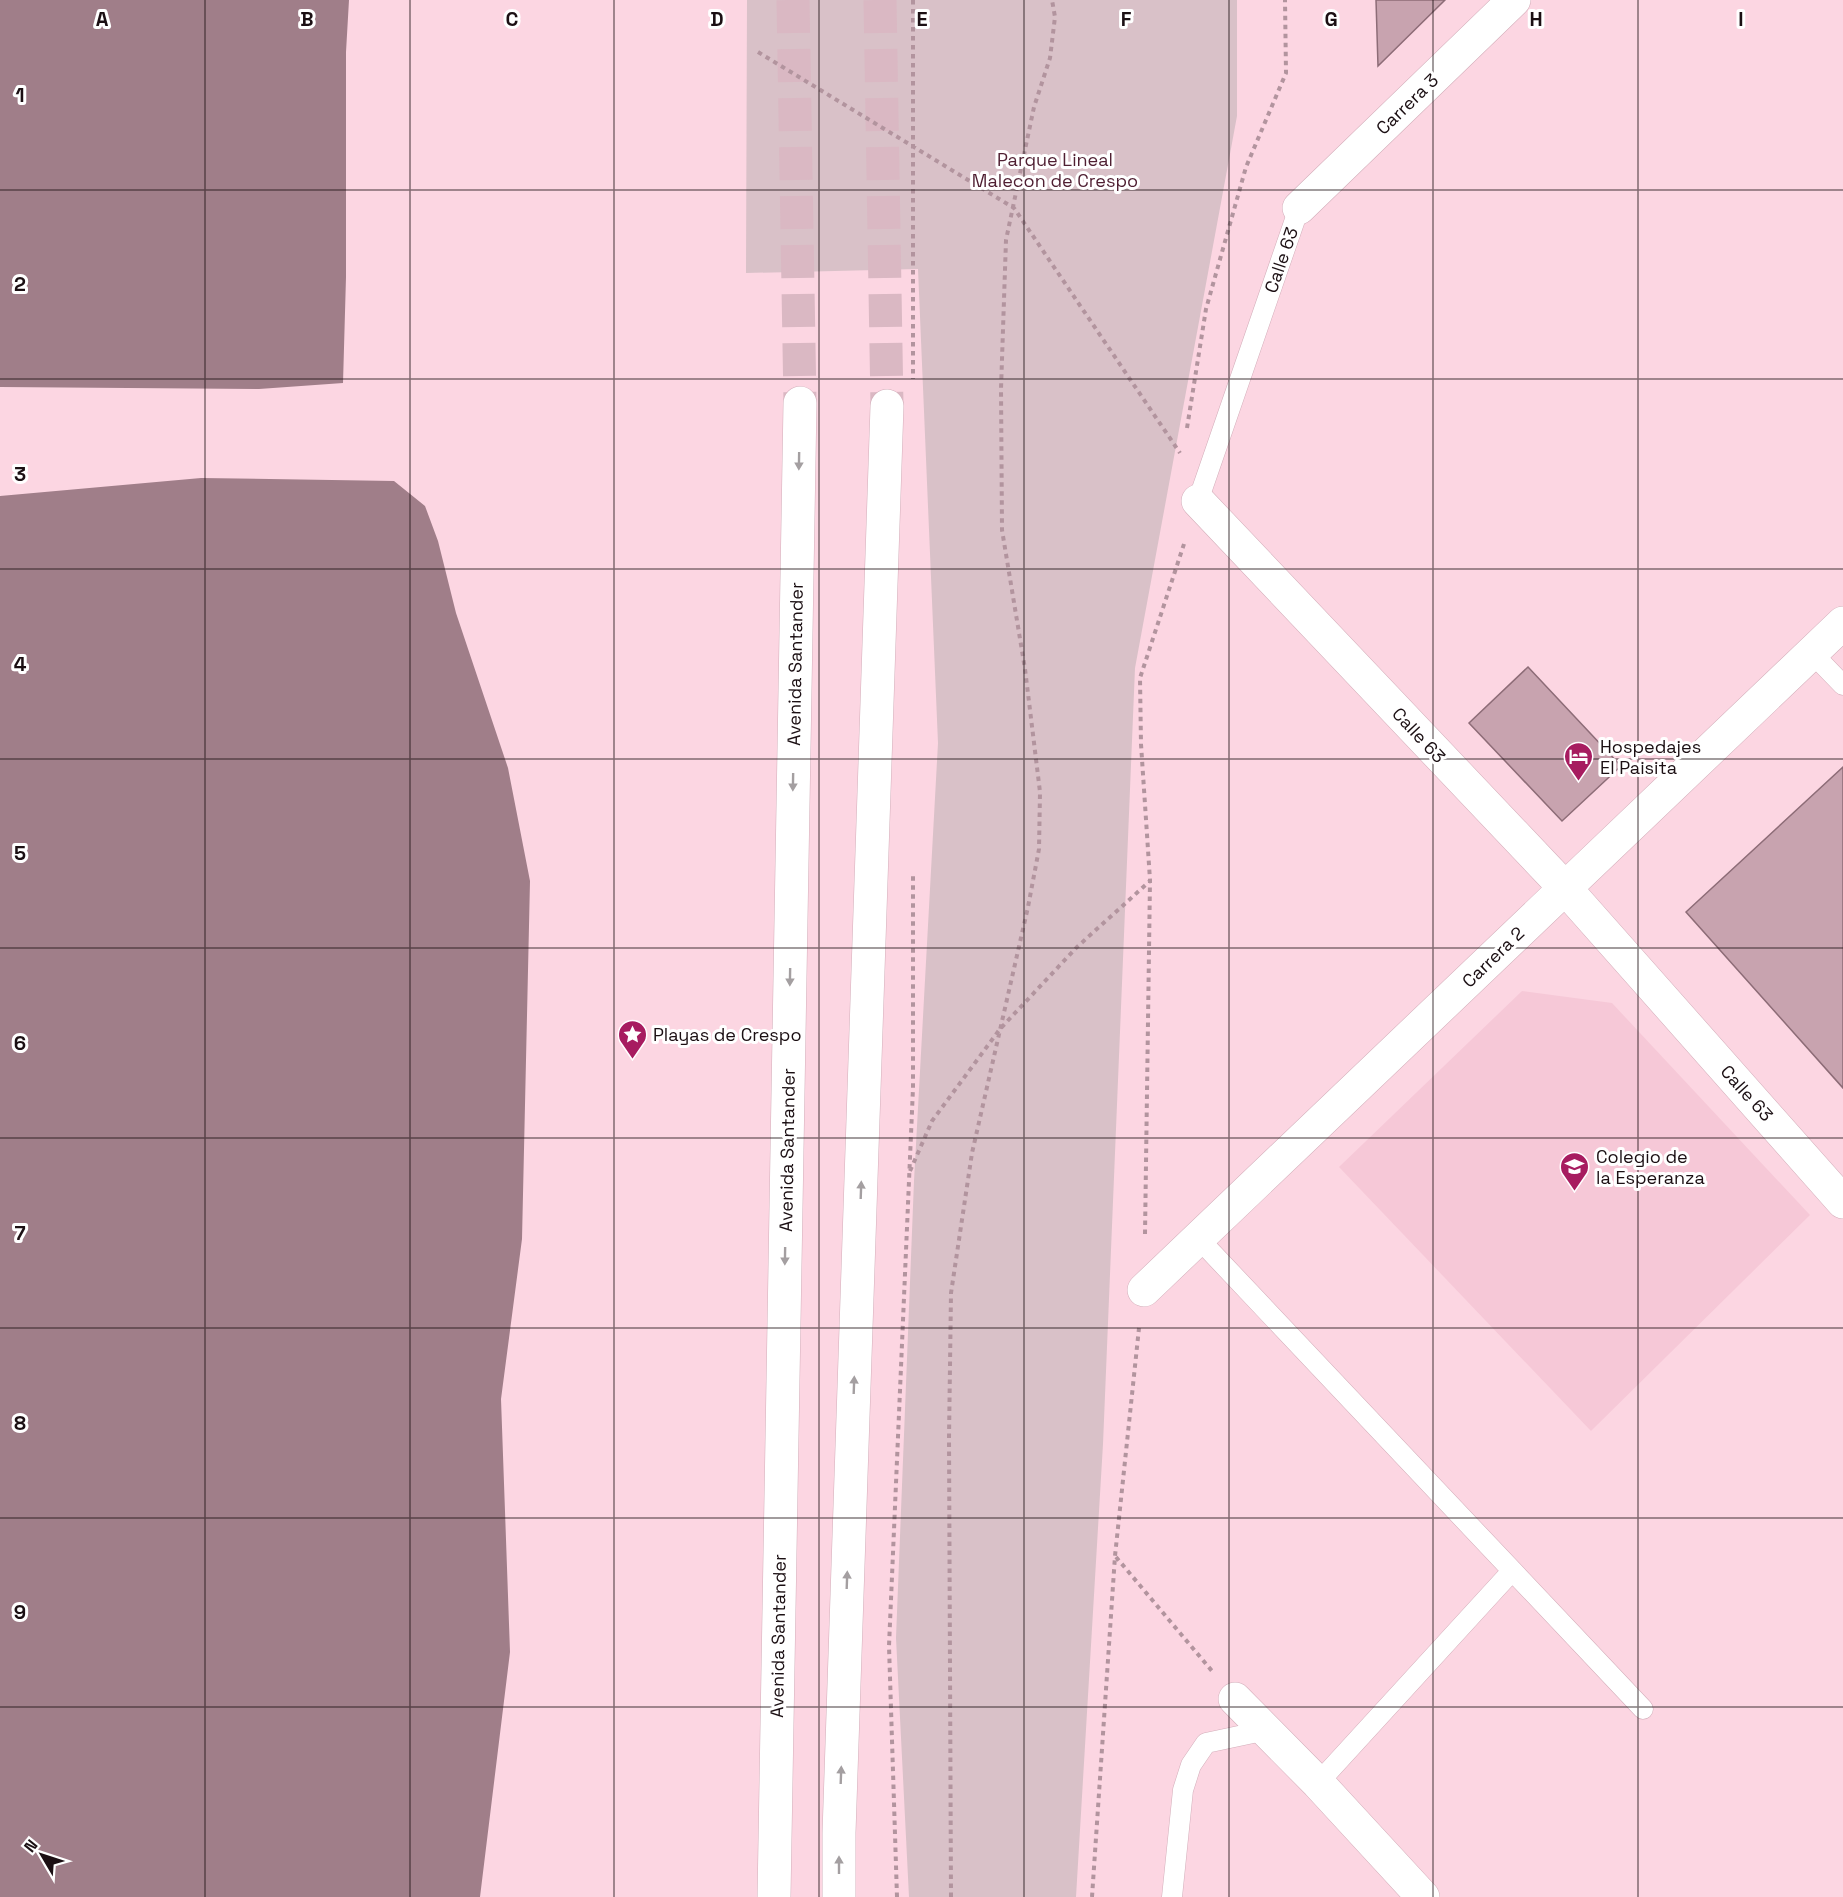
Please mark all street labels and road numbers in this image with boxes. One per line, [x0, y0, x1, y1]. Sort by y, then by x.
street label: Carrera 3 [1371, 69, 1443, 139]
street label: Calle 63 [1259, 224, 1303, 296]
street label: Avenida Santander [782, 582, 808, 746]
street label: Calle 63 [1387, 702, 1451, 768]
street label: Carrera 2 [1457, 922, 1529, 992]
street label: Calle 63 [1716, 1060, 1778, 1126]
street label: Avenida Santander [774, 1068, 800, 1232]
street label: Avenida Santander [765, 1554, 791, 1718]

